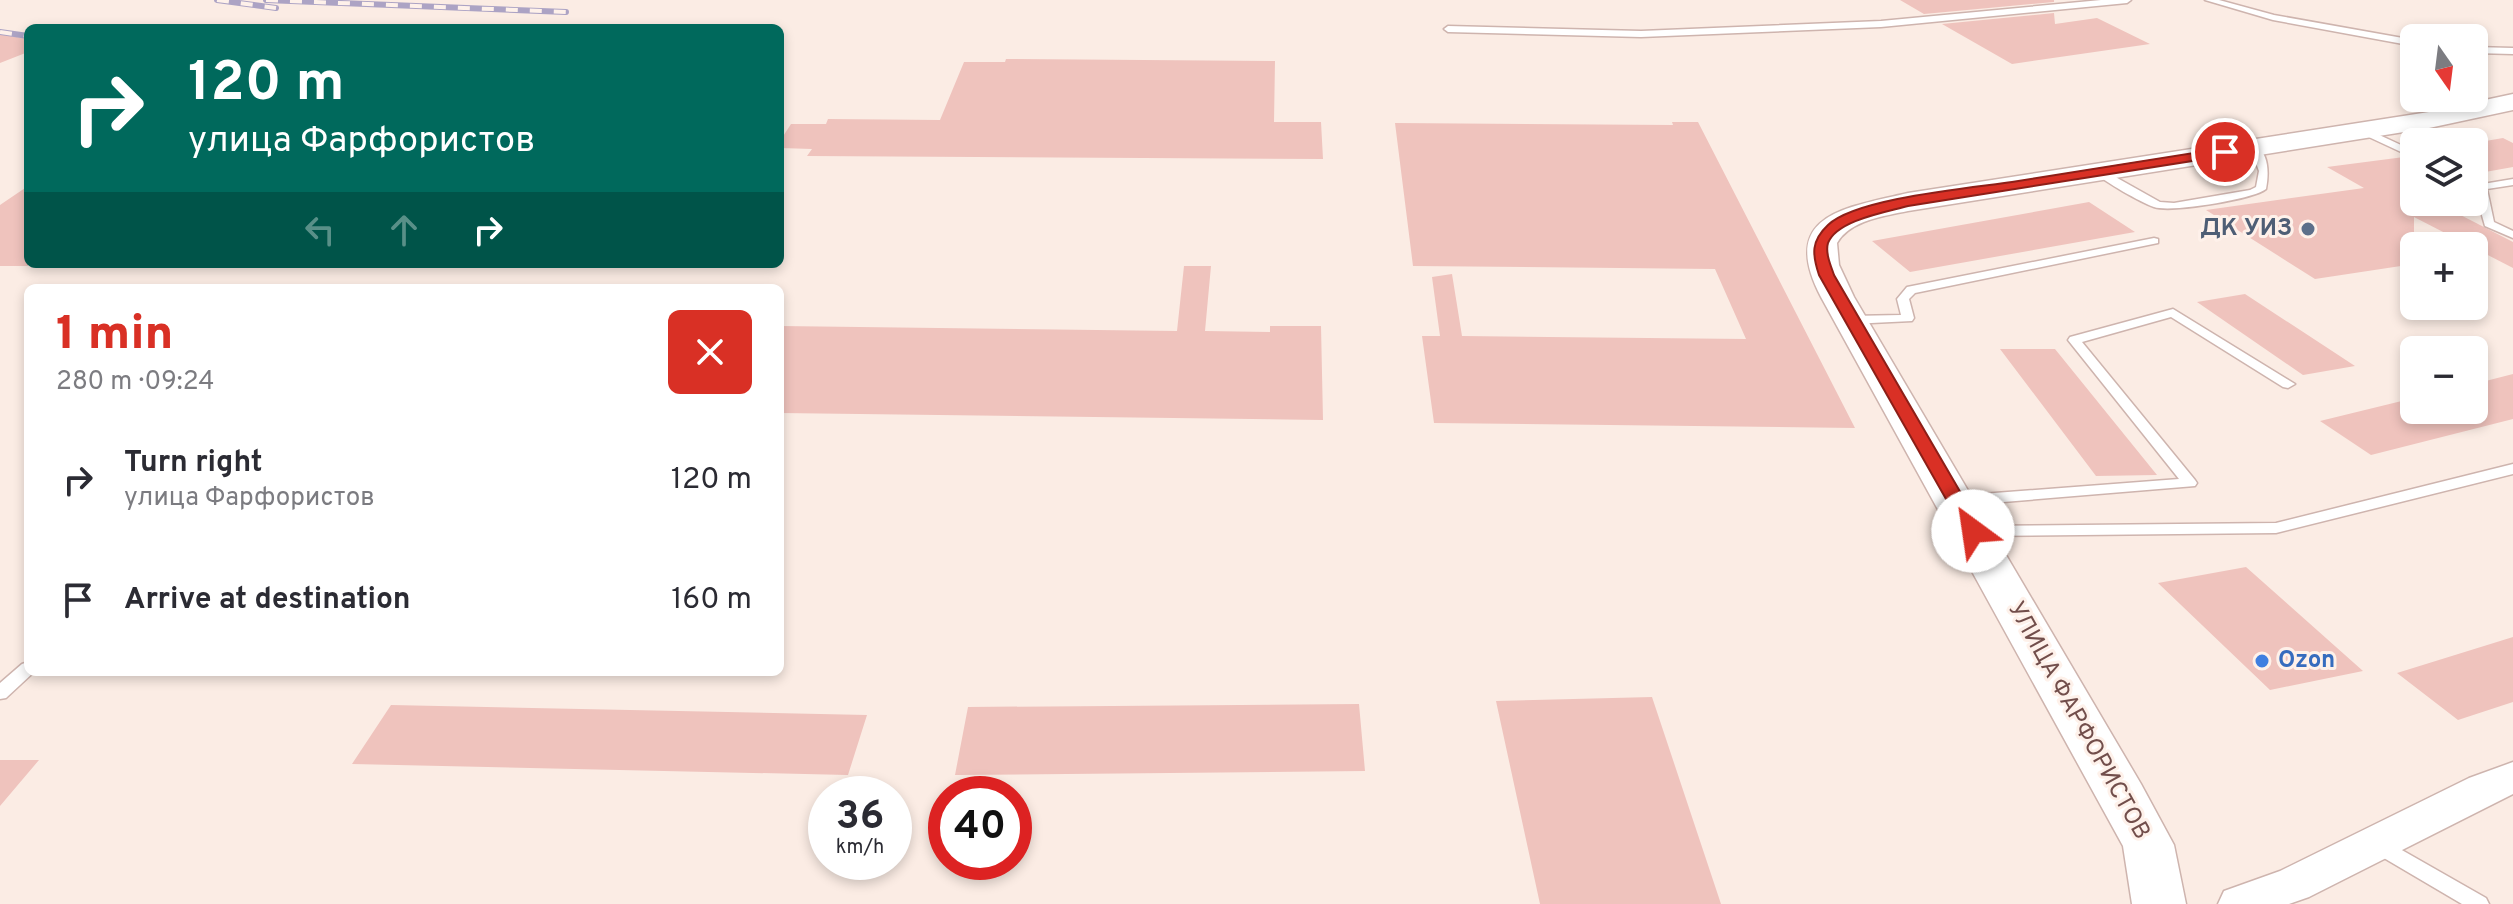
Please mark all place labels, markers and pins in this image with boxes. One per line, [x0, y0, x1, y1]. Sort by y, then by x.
pin [2191, 118, 2259, 186]
place label: ДК УИЗ [2200, 214, 2292, 244]
marker: ДК УИЗ [2299, 220, 2317, 238]
place label: Ozon [2278, 646, 2335, 676]
marker: Ozon [2253, 652, 2271, 670]

